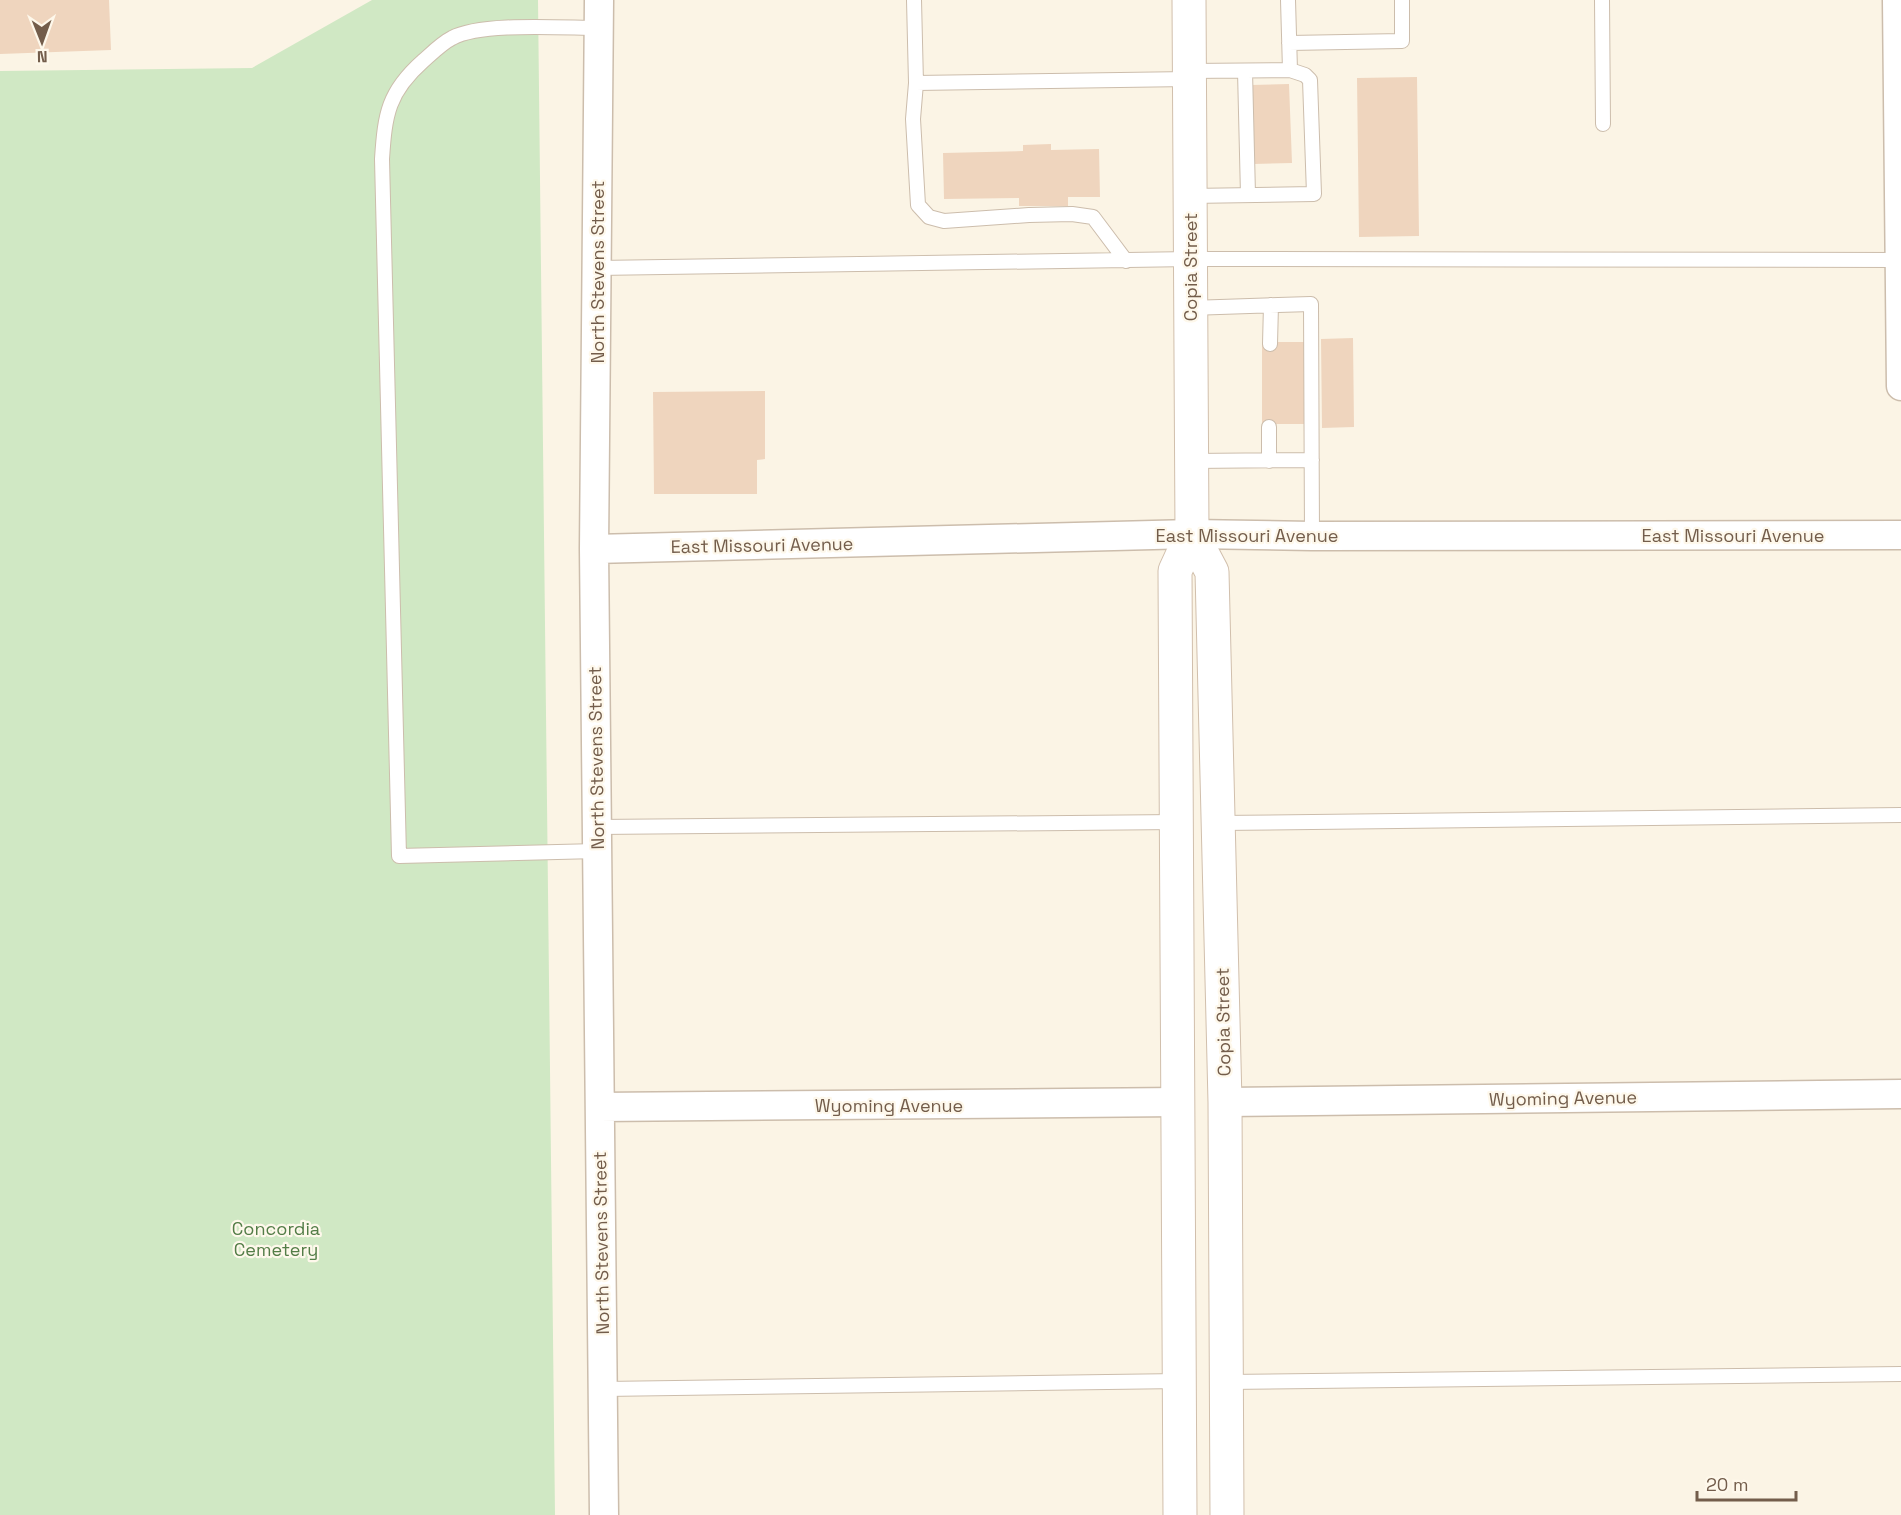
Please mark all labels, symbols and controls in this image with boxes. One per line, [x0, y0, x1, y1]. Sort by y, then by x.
north arrow [12, 12, 72, 72]
text: N [37, 46, 48, 67]
street label: North Stevens Street [586, 180, 609, 364]
street label: Copia Street [1179, 213, 1202, 321]
street label: East Missouri Avenue [1156, 524, 1338, 547]
street label: East Missouri Avenue [1642, 524, 1824, 547]
street label: East Missouri Avenue [670, 532, 854, 558]
street label: North Stevens Street [583, 666, 609, 850]
street label: Copia Street [1211, 967, 1235, 1077]
street label: Wyoming Avenue [1489, 1085, 1637, 1111]
street label: Wyoming Avenue [815, 1094, 963, 1117]
street label: North Stevens Street [588, 1151, 614, 1335]
park label: Concordia Cemetery [232, 1217, 320, 1261]
scale bar [1697, 1464, 1796, 1502]
text: 20 m [1706, 1473, 1749, 1496]

